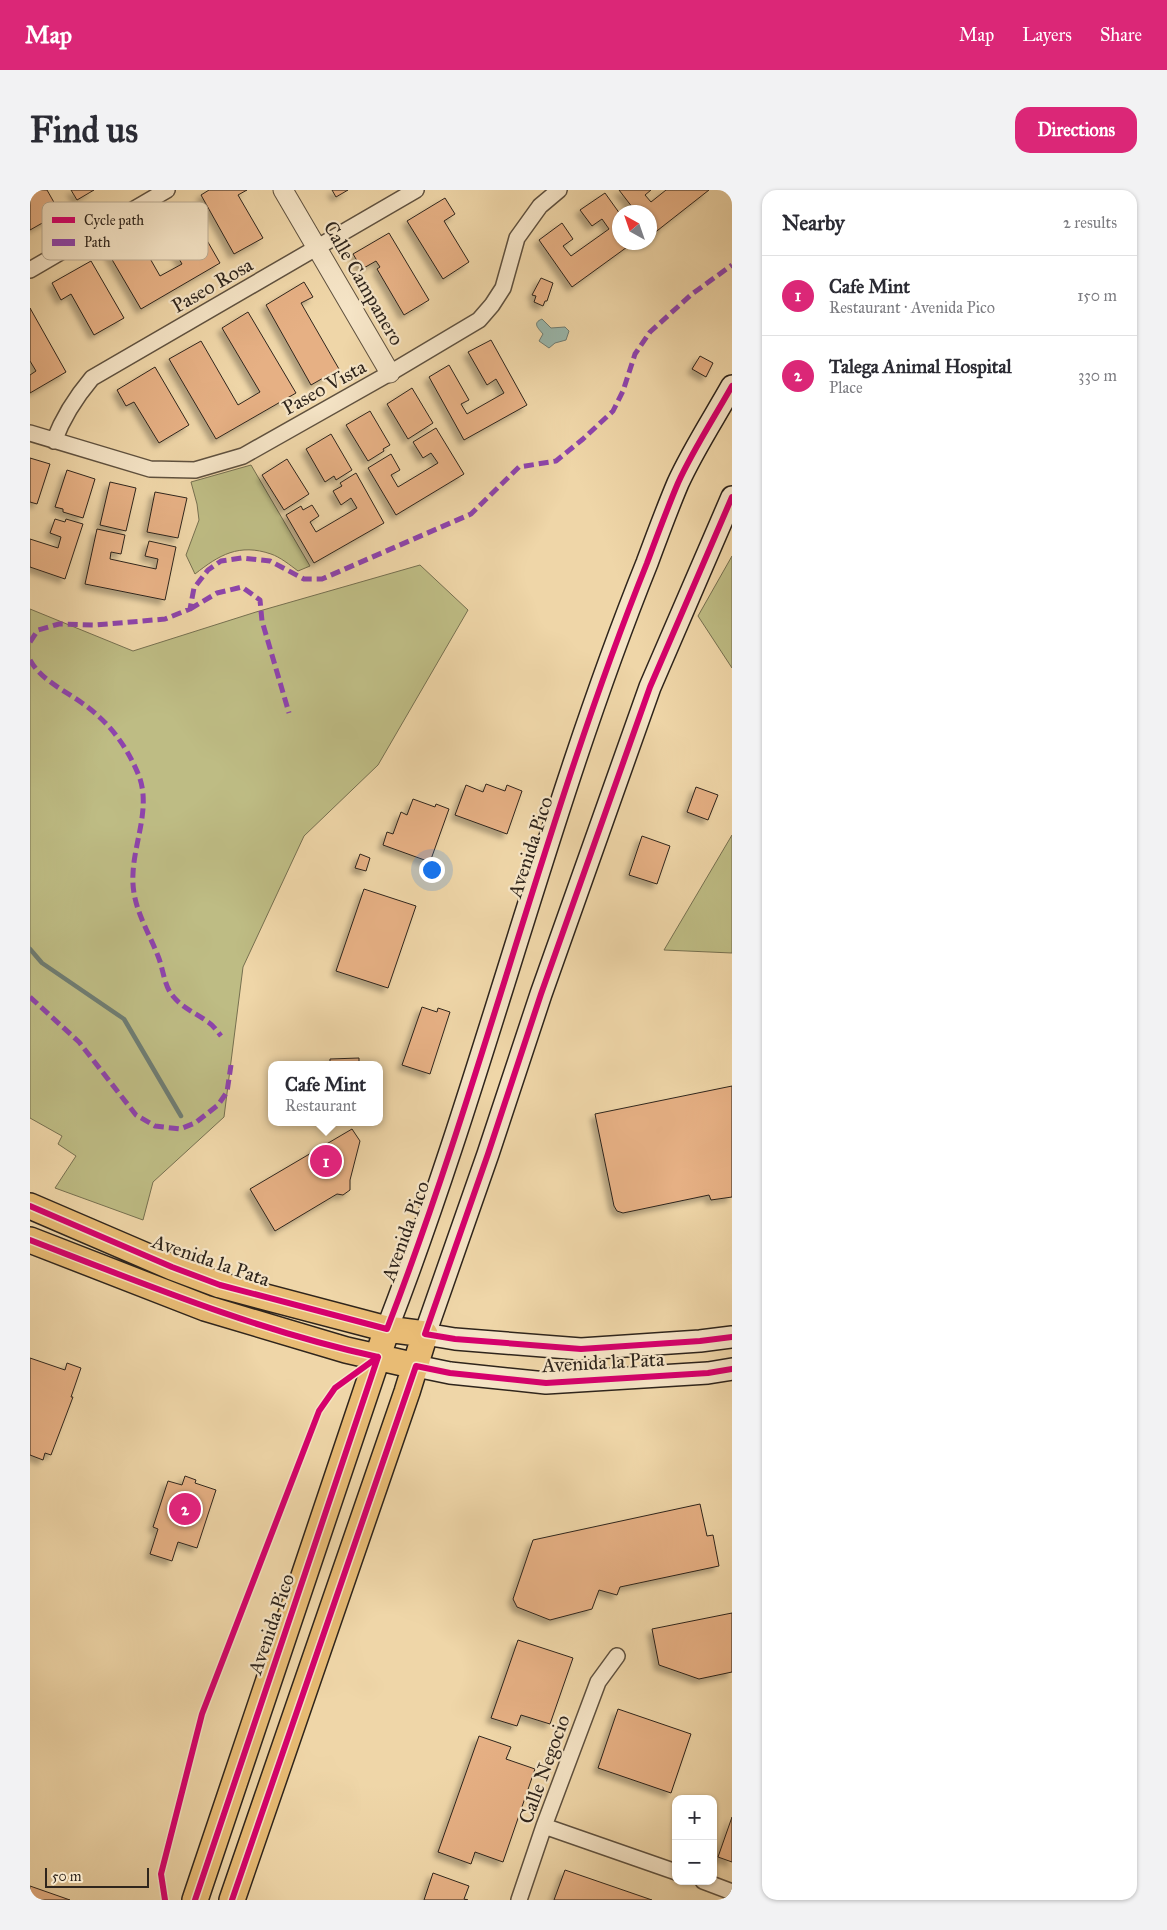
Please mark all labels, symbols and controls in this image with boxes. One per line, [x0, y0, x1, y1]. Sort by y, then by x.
text: Map [25, 20, 72, 50]
text: Map [959, 24, 994, 46]
text: Layers [1022, 24, 1072, 46]
text: Share [1100, 24, 1142, 46]
button: Directions [1015, 107, 1137, 153]
text: Find us [30, 109, 138, 152]
legend [42, 202, 208, 260]
north arrow [612, 205, 657, 250]
text: Nearby [782, 210, 845, 236]
text: Cycle path [84, 212, 144, 229]
text: 2 results [1063, 213, 1117, 232]
street label: Calle Campanero [319, 217, 409, 349]
text: Path [84, 234, 111, 251]
street label: Paseo Rosa [167, 252, 257, 318]
text: Cafe Mint [829, 275, 910, 298]
text: 1 [795, 286, 801, 305]
text: 150 m [1077, 286, 1117, 305]
text: Restaurant · Avenida Pico [829, 298, 995, 317]
street label: Paseo Vista [278, 354, 370, 420]
text: Talega Animal Hospital [829, 355, 1012, 378]
text: 2 [794, 366, 802, 385]
text: 330 m [1078, 366, 1117, 385]
text: Place [829, 378, 863, 397]
street label: Avenida Pico [502, 793, 558, 902]
your location [419, 857, 445, 883]
popup [268, 1061, 383, 1126]
text: Cafe Mint [285, 1073, 366, 1096]
text: Restaurant [285, 1096, 357, 1115]
pin: 1 [310, 1142, 342, 1180]
street label: Avenida Pico [375, 1178, 434, 1285]
street label: Avenida la Pata [148, 1228, 273, 1291]
street label: Avenida la Pata [540, 1347, 665, 1377]
pin: 2 [169, 1490, 201, 1528]
street label: Avenida Pico [242, 1570, 299, 1678]
street label: Calle Negocio [513, 1711, 576, 1827]
map controls [672, 1795, 717, 1885]
button: + [672, 1795, 717, 1840]
button: − [672, 1840, 717, 1885]
scale bar [45, 1865, 149, 1888]
text: 50 m [52, 1868, 81, 1885]

